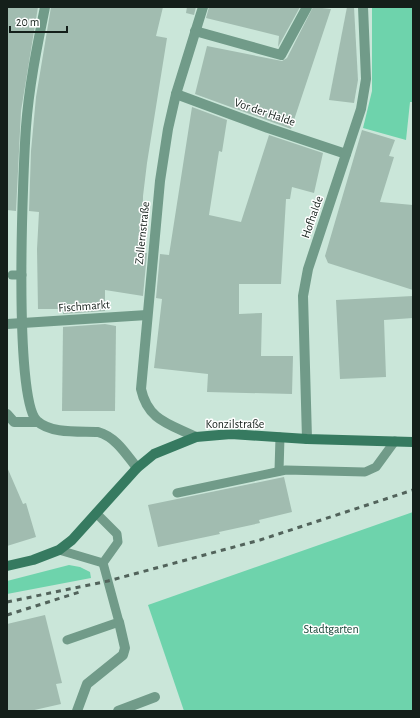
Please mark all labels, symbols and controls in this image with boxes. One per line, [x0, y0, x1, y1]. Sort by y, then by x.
scale bar [10, 8, 67, 34]
text: 20 m [16, 16, 39, 28]
street label: Vor der Halde [233, 96, 297, 128]
street label: Hofhalde [299, 194, 325, 240]
street label: Zollernstraße [133, 201, 151, 265]
street label: Fischmarkt [58, 298, 110, 314]
street label: Konzilstraße [206, 418, 264, 430]
park label: Stadtgarten [303, 623, 359, 635]

